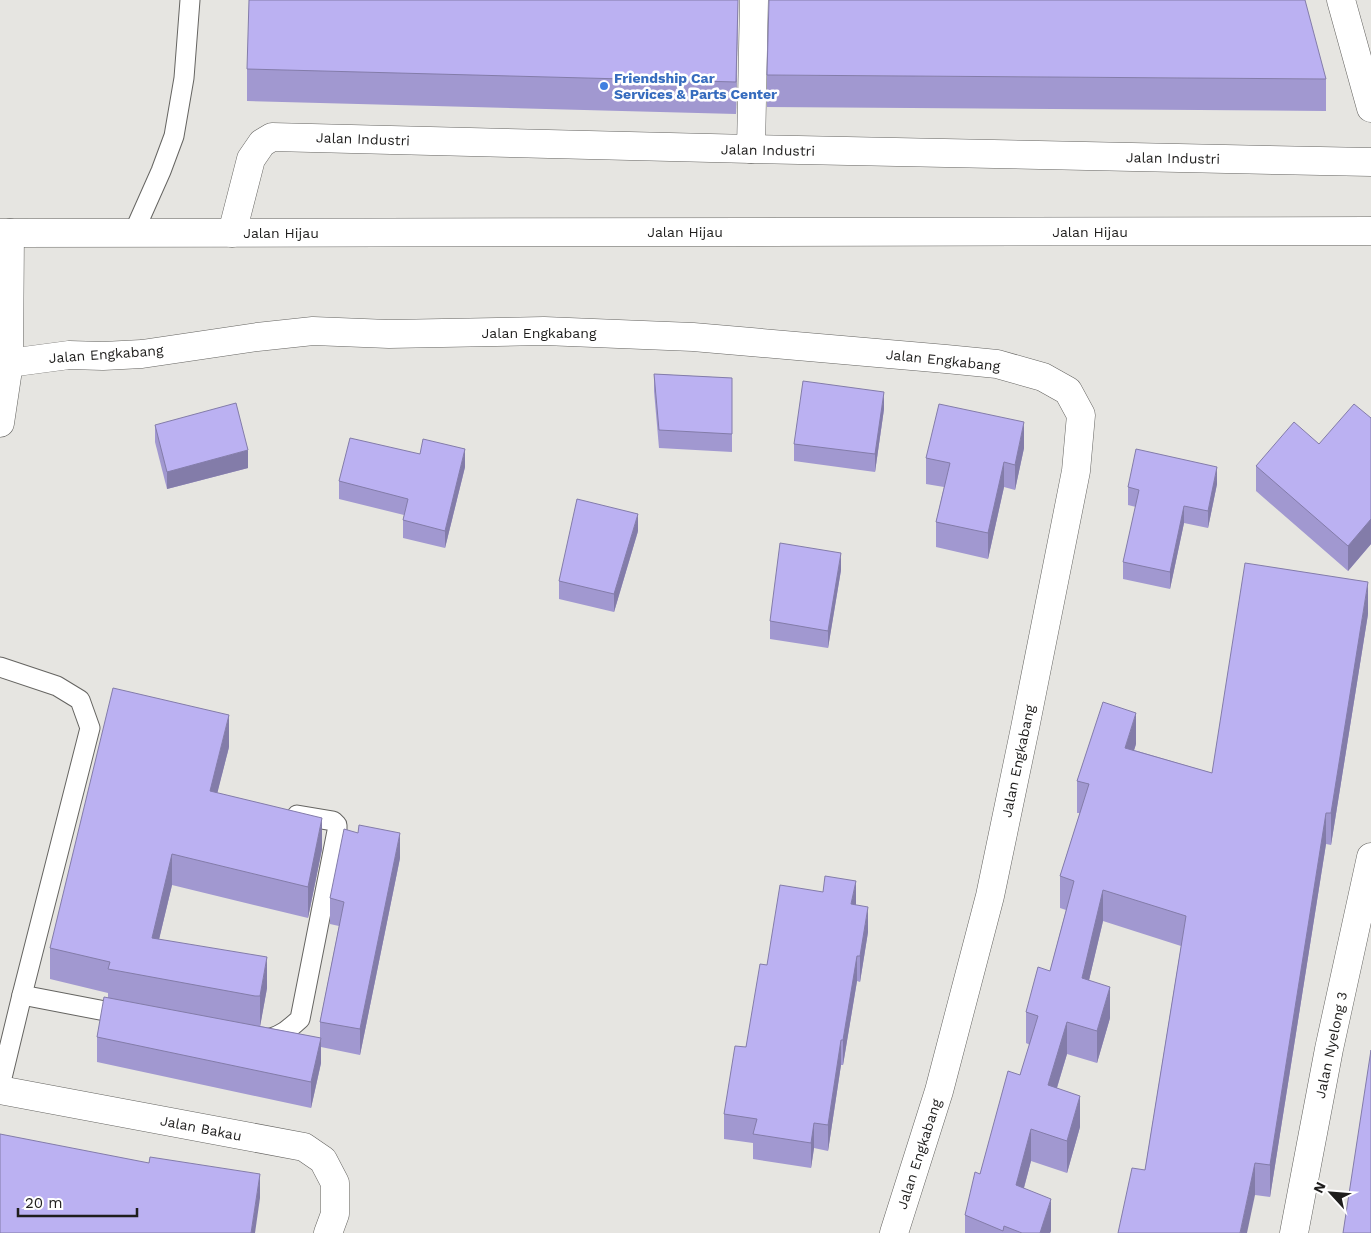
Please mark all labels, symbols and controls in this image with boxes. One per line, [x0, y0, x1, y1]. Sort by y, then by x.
place label: Friendship Car Services & Parts Center [614, 70, 777, 102]
marker: Friendship Car Services & Parts Center [598, 80, 610, 92]
street label: Jalan Industri [316, 129, 410, 149]
street label: Jalan Industri [721, 141, 815, 159]
street label: Jalan Industri [1126, 149, 1220, 167]
street label: Jalan Hijau [647, 224, 723, 240]
street label: Jalan Hijau [1052, 224, 1128, 240]
street label: Jalan Hijau [243, 225, 319, 241]
street label: Jalan Engkabang [482, 325, 597, 341]
street label: Jalan Engkabang [48, 342, 164, 366]
street label: Jalan Engkabang [885, 346, 1001, 374]
street label: Jalan Engkabang [998, 703, 1038, 819]
street label: Jalan Nyelong 3 [1312, 990, 1350, 1100]
street label: Jalan Engkabang [894, 1096, 945, 1211]
street label: Jalan Bakau [159, 1112, 243, 1144]
north arrow [1306, 1168, 1356, 1218]
text: N [1310, 1179, 1329, 1195]
scale bar [18, 1186, 136, 1218]
text: 20 m [25, 1194, 63, 1212]

